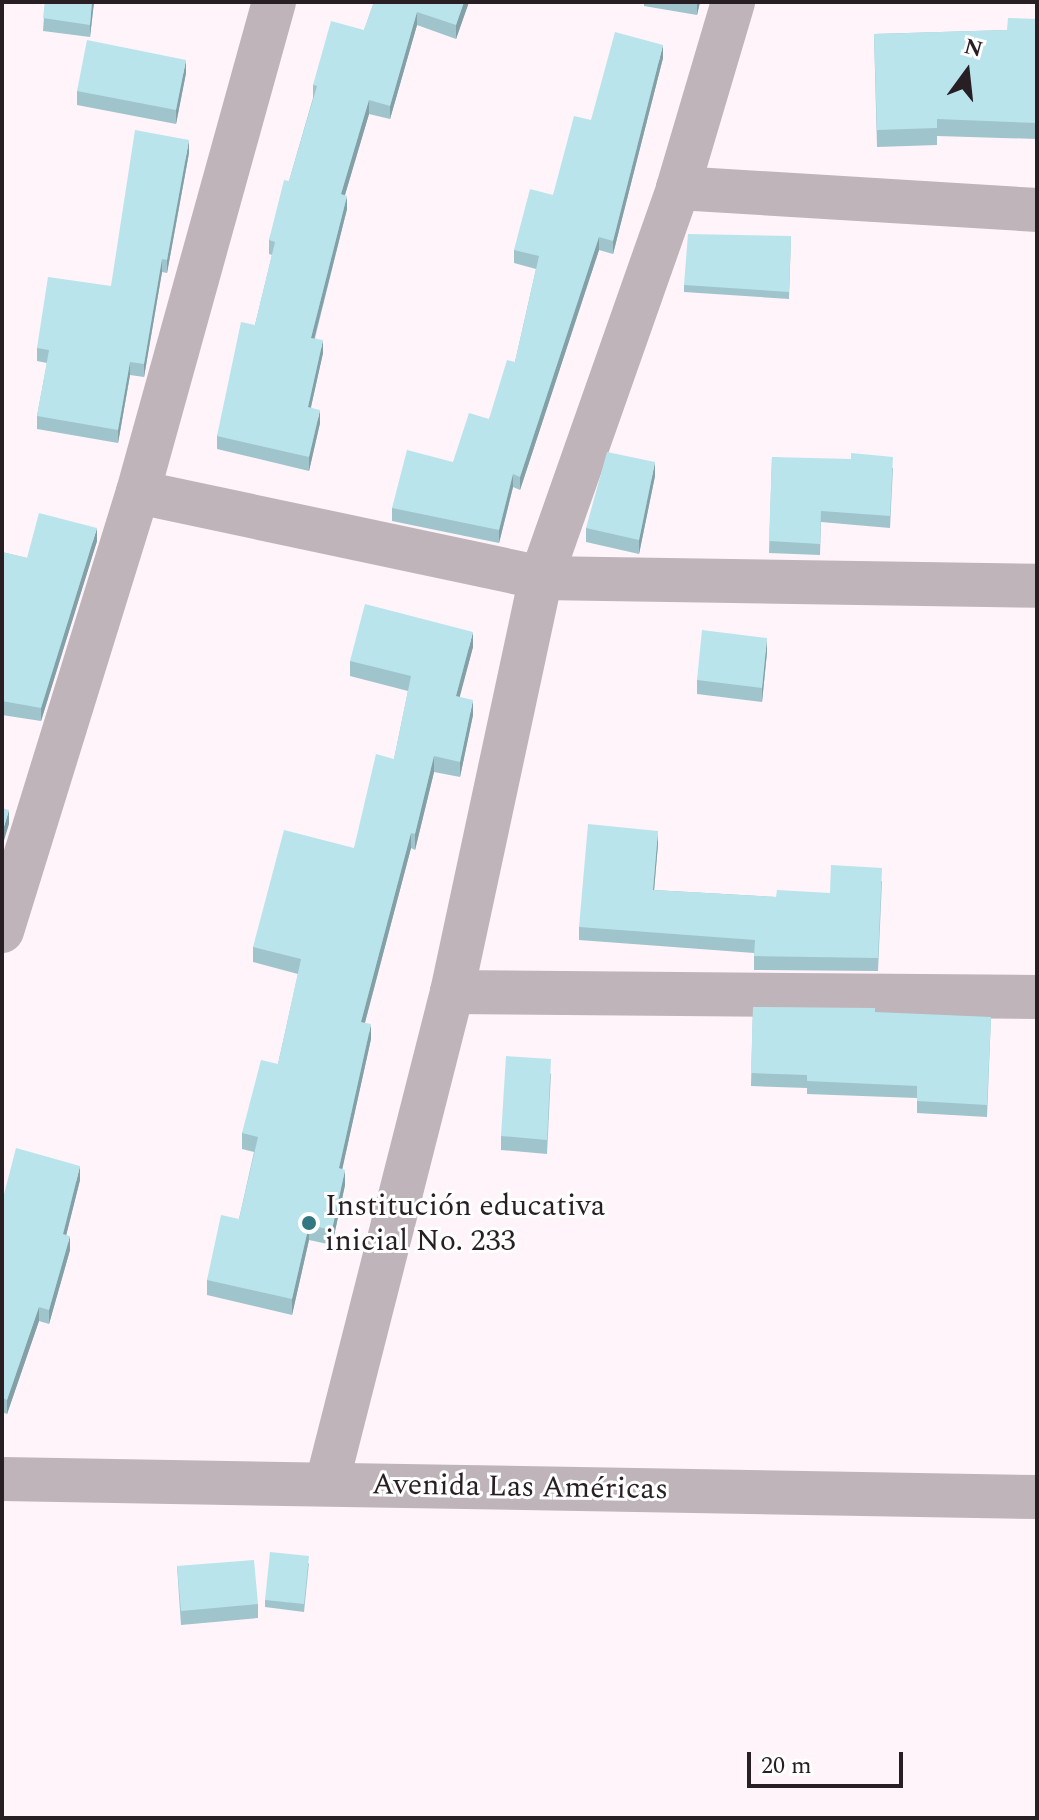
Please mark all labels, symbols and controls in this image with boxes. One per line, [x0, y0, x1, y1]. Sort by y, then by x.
text: N [960, 30, 986, 67]
north arrow [927, 32, 1007, 112]
place label: Institución educativa inicial No. 233 [325, 1188, 605, 1258]
marker: Institución educativa inicial No. 233 [300, 1214, 318, 1232]
street label: Avenida Las Américas [372, 1466, 668, 1508]
scale bar [751, 1736, 907, 1786]
text: 20 m [761, 1748, 812, 1784]

